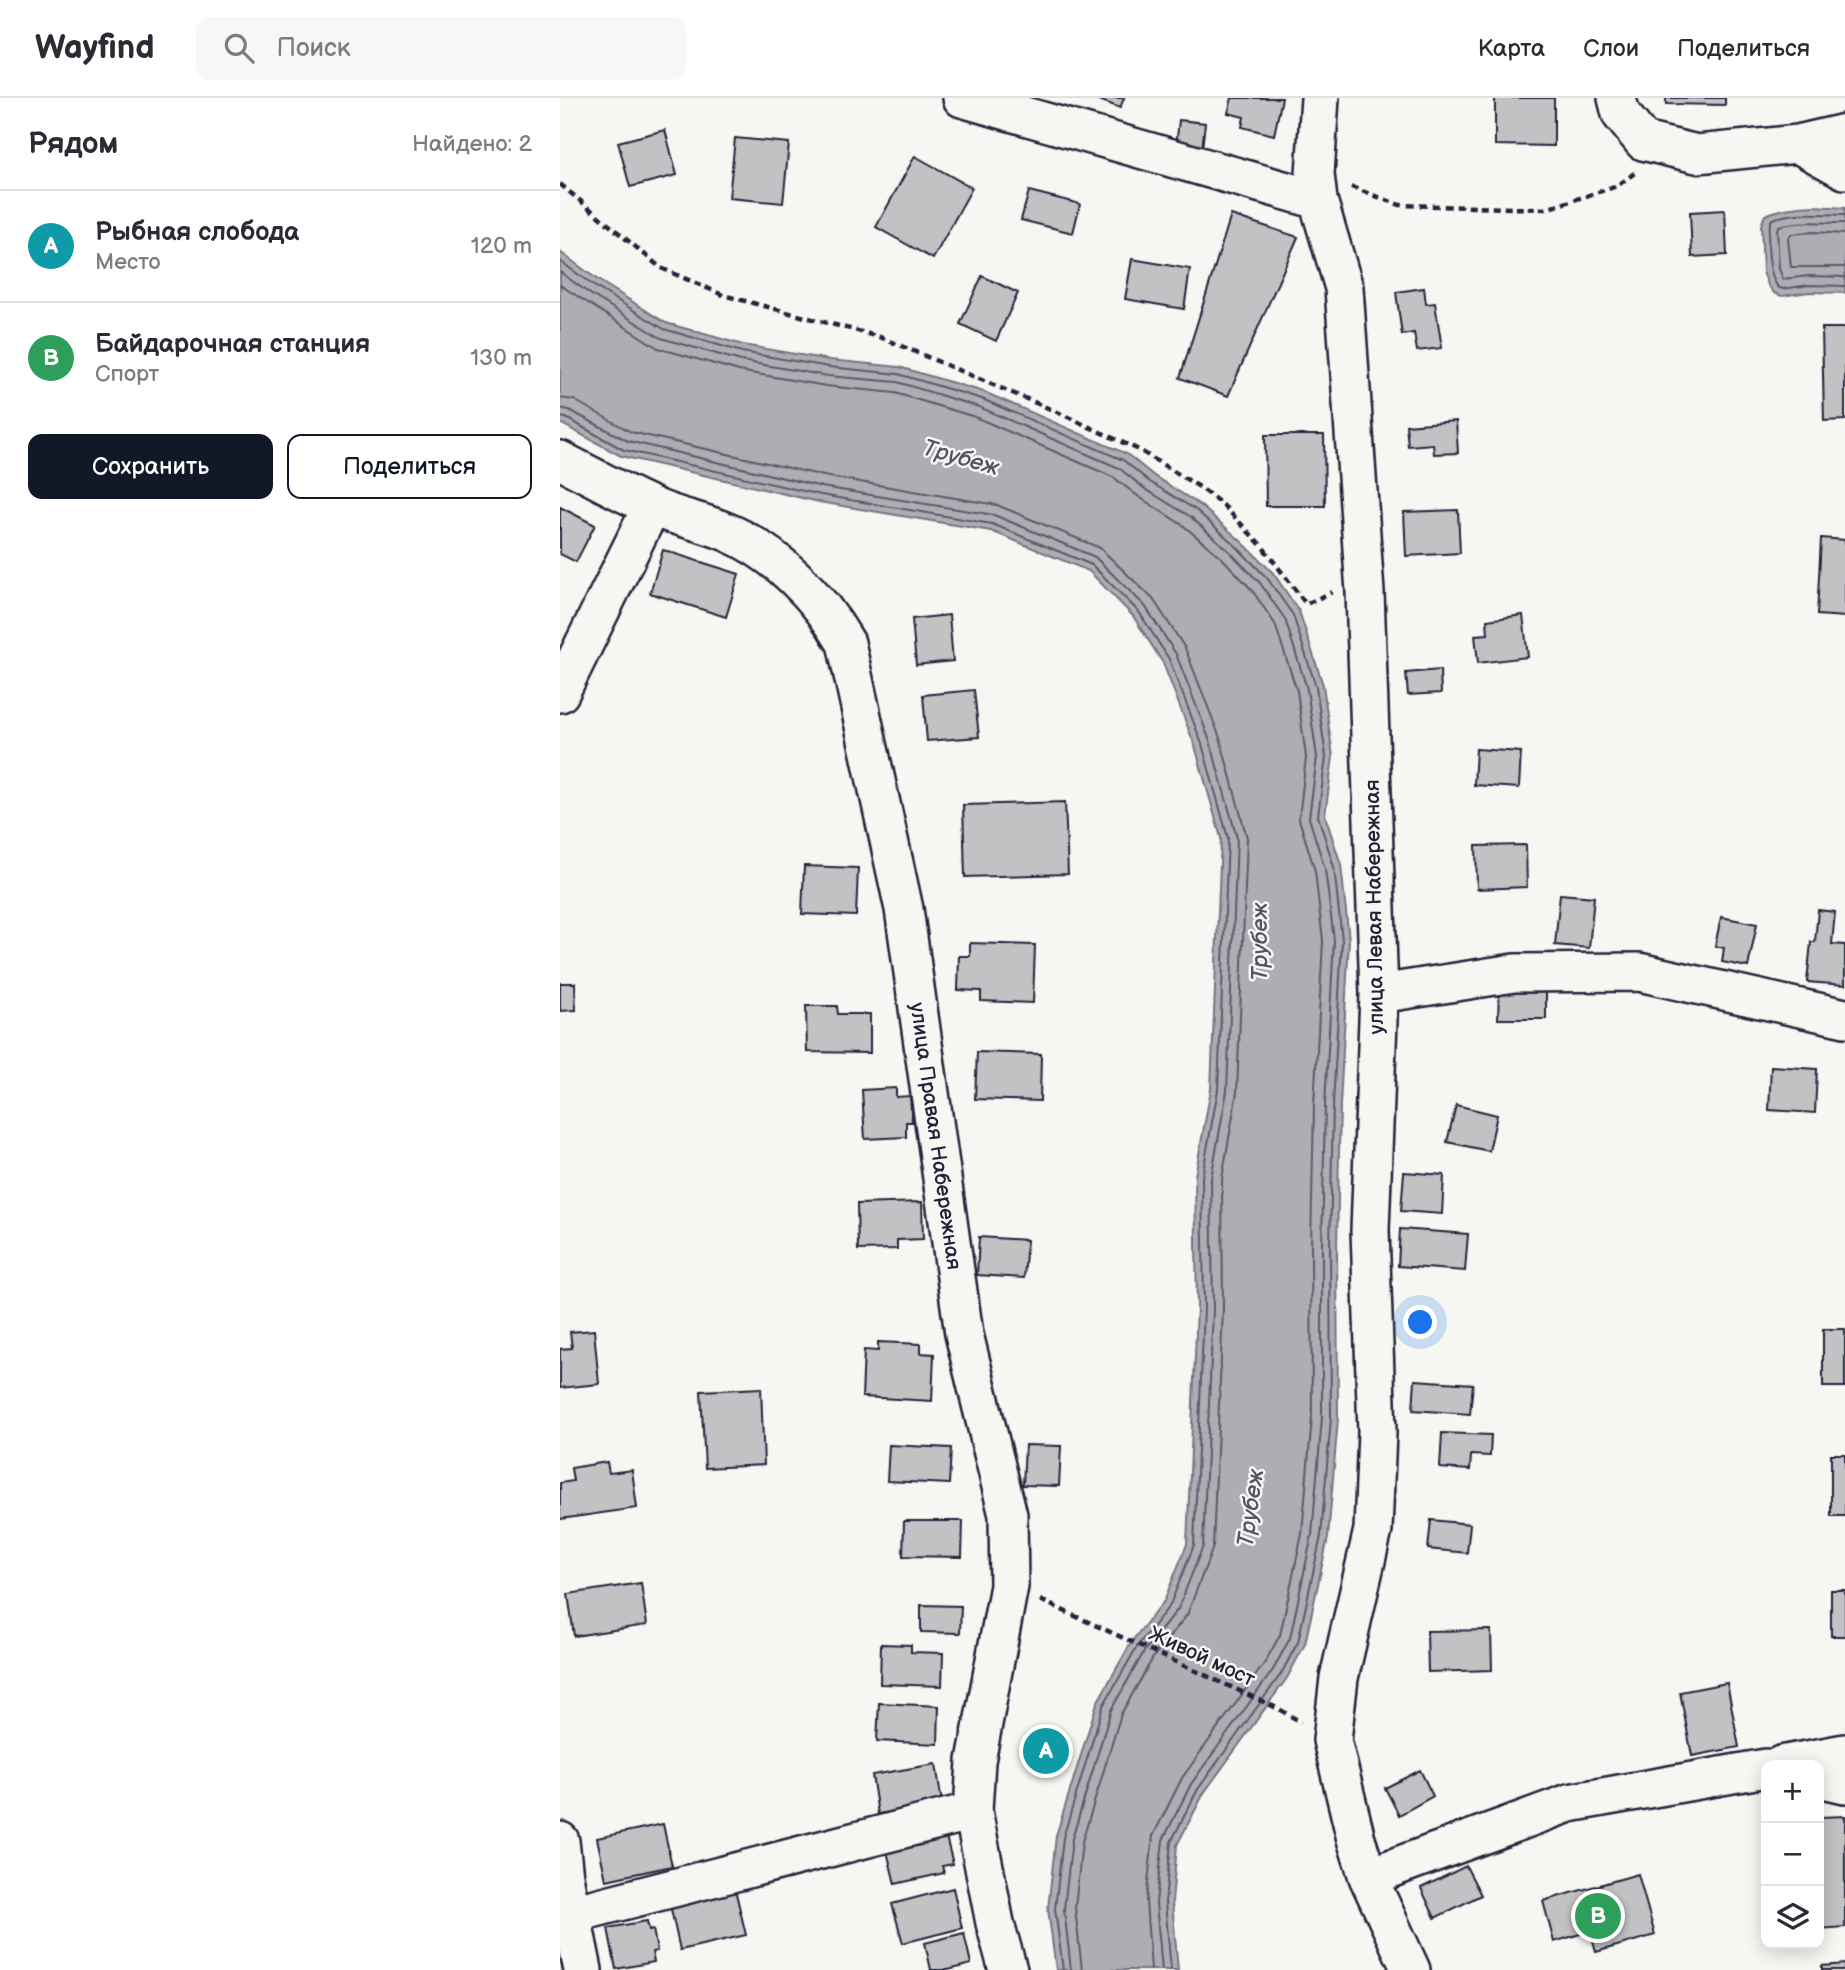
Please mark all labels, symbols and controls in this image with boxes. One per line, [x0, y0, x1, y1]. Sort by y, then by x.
search box [196, 17, 686, 80]
text: Wayfind [35, 28, 154, 68]
icon: search [220, 29, 258, 67]
text: Поиск [276, 33, 351, 64]
text: Карта [1478, 34, 1545, 63]
text: Слои [1583, 34, 1639, 63]
text: Поделиться [1677, 34, 1810, 63]
text: Рядом [28, 126, 118, 162]
text: Найдено: 2 [412, 130, 532, 158]
text: Рыбная слобода [95, 217, 299, 248]
text: A [44, 232, 58, 260]
text: 120 m [471, 232, 532, 260]
text: Место [95, 248, 161, 276]
text: Байдарочная станция [95, 329, 370, 360]
text: B [43, 344, 59, 372]
text: 130 m [470, 344, 532, 372]
text: Спорт [95, 360, 159, 388]
button: Сохранить [28, 434, 273, 499]
button: Поделиться [287, 434, 532, 499]
water label: Трубеж [919, 434, 1003, 482]
street label: улица Левая Набережная [1360, 779, 1389, 1035]
water label: Трубеж [1246, 902, 1274, 981]
street label: улица Правая Набережная [904, 1001, 967, 1271]
your location [1403, 1305, 1437, 1339]
water label: Трубеж [1232, 1466, 1270, 1549]
street label: Живой мост [1145, 1621, 1259, 1692]
pin: A [1023, 1725, 1069, 1777]
map controls [1761, 1760, 1824, 1949]
button: + [1761, 1760, 1824, 1823]
button: − [1761, 1823, 1824, 1886]
button: layers [1761, 1886, 1824, 1949]
pin: B [1575, 1890, 1621, 1942]

